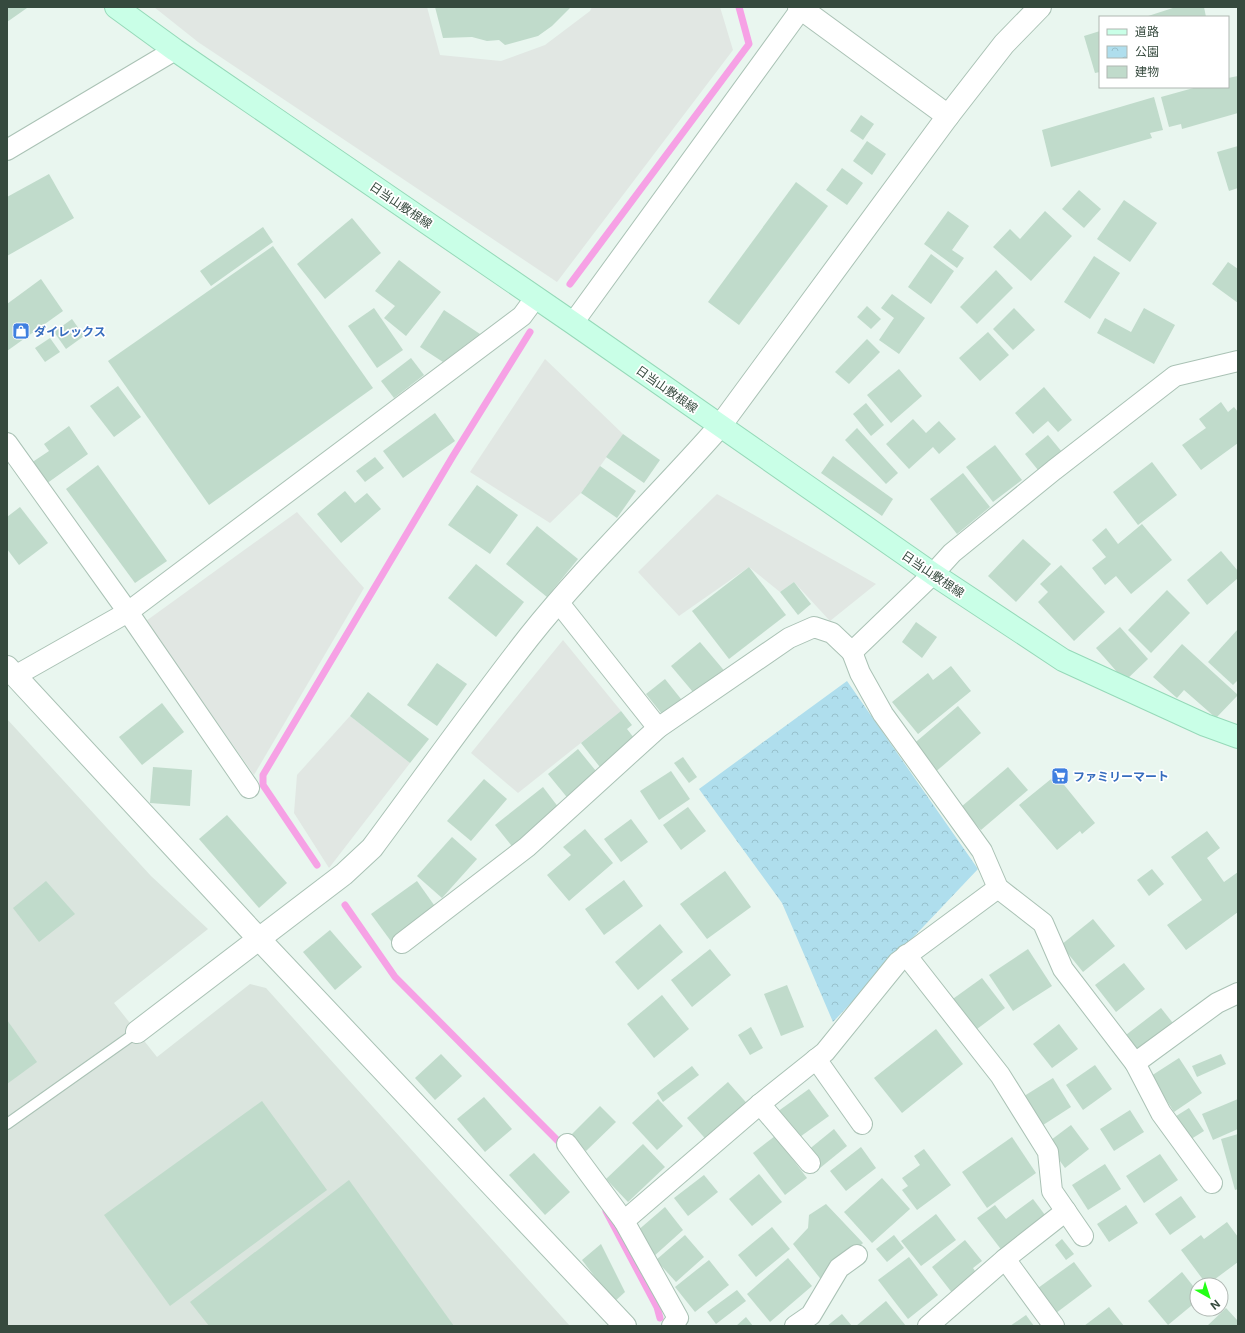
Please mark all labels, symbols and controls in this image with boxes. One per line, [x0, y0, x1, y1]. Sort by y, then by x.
legend [1099, 16, 1229, 88]
text: 道路 [1135, 24, 1159, 39]
text: 公園 [1135, 44, 1159, 59]
text: 建物 [1135, 64, 1159, 79]
street label: 日当山敷根線 [367, 179, 435, 231]
shop icon: ダイレックス [11, 321, 31, 341]
place label: ダイレックス [34, 324, 106, 339]
street label: 日当山敷根線 [633, 362, 701, 416]
street label: 日当山敷根線 [899, 548, 967, 600]
supermarket icon: ファミリーマート [1050, 766, 1070, 786]
place label: ファミリーマート [1073, 769, 1169, 784]
north arrow [1189, 1277, 1229, 1317]
text: N [1208, 1297, 1223, 1313]

